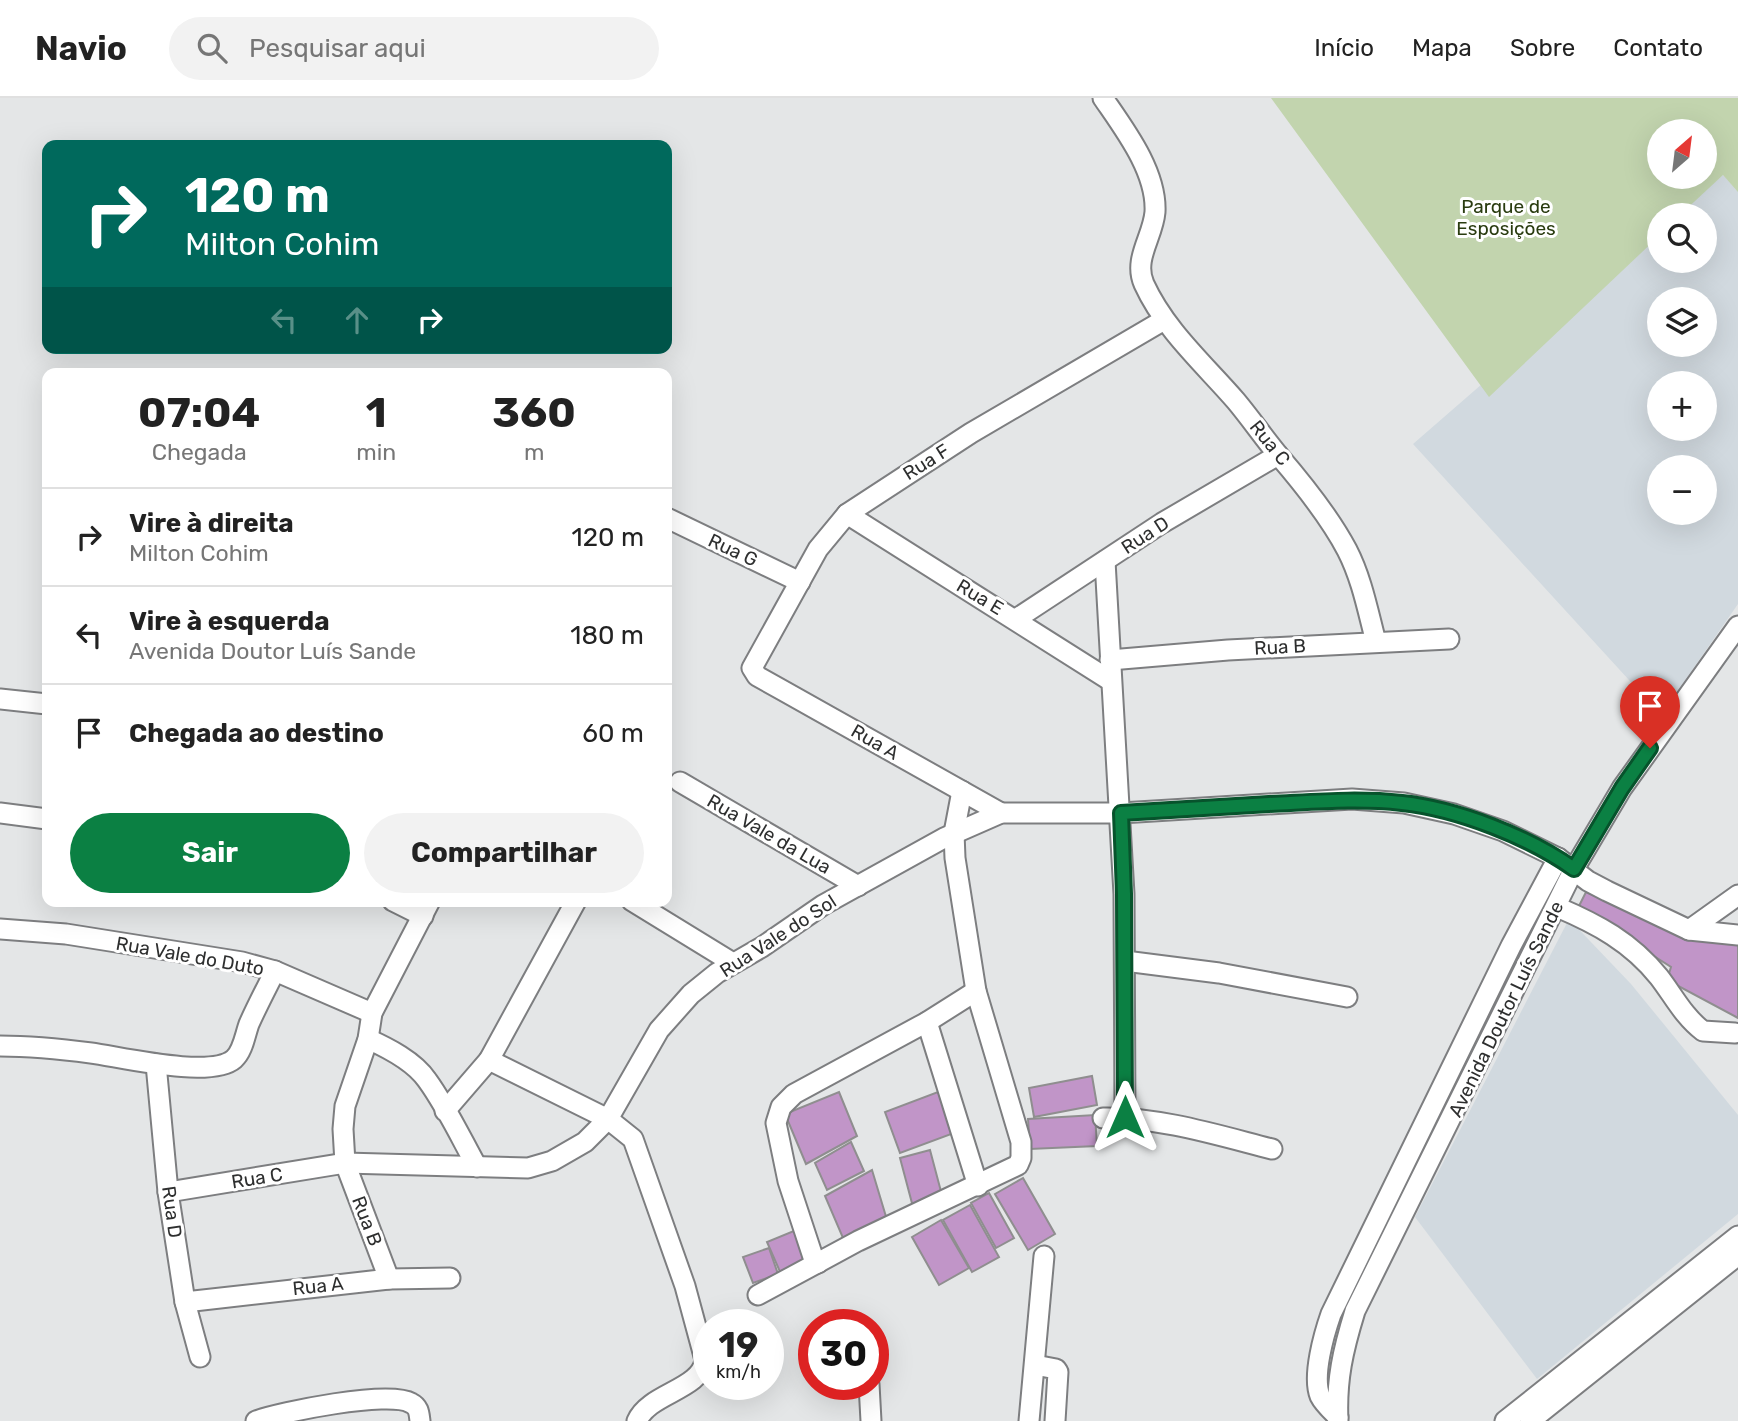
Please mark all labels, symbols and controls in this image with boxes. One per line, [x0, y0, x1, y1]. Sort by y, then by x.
search box [169, 17, 659, 80]
text: Navio [35, 29, 127, 68]
icon: search [193, 29, 231, 67]
text: Pesquisar aqui [249, 33, 426, 64]
text: Início [1314, 34, 1374, 62]
text: Mapa [1412, 34, 1472, 62]
text: Sobre [1510, 34, 1575, 62]
text: Contato [1613, 34, 1703, 62]
north arrow [1647, 119, 1717, 189]
map controls [1647, 119, 1717, 525]
text: 120 m [185, 166, 330, 224]
icon: right [70, 168, 161, 259]
park label: Parque de Esposições [1456, 195, 1556, 240]
button: search [1647, 203, 1717, 273]
text: Milton Cohim [185, 225, 379, 263]
button: layers [1647, 287, 1717, 357]
icon: left [265, 301, 303, 339]
icon: ahead [338, 301, 376, 339]
icon: right [411, 301, 449, 339]
button: + [1647, 371, 1717, 441]
text: 07:04 [138, 388, 260, 438]
text: 1 [366, 388, 387, 438]
text: 360 [492, 388, 576, 438]
street label: Rua C [1245, 416, 1295, 470]
text: Chegada [152, 438, 247, 466]
text: min [356, 438, 396, 466]
text: m [524, 438, 544, 466]
street label: Rua F [899, 439, 953, 485]
button: − [1647, 455, 1717, 525]
text: Vire à direita [129, 508, 294, 539]
street label: Rua D [1117, 511, 1173, 559]
icon: right [70, 518, 108, 556]
text: 120 m [572, 522, 644, 553]
street label: Rua G [705, 529, 761, 571]
text: Milton Cohim [129, 539, 269, 567]
street label: Rua E [952, 574, 1008, 620]
text: Vire à esquerda [129, 606, 330, 637]
icon: left [70, 616, 108, 654]
text: 180 m [570, 620, 644, 651]
street label: Rua B [1254, 634, 1306, 660]
text: Avenida Doutor Luís Sande [129, 637, 416, 665]
pin [1620, 676, 1680, 748]
icon: arrive [1631, 687, 1669, 725]
icon: arrive [70, 714, 108, 752]
text: Chegada ao destino [129, 718, 384, 749]
text: 60 m [582, 718, 644, 749]
street label: Rua A [847, 719, 903, 765]
street label: Rua Vale da Lua [703, 789, 835, 879]
button: Sair [70, 813, 350, 893]
button: Compartilhar [364, 813, 644, 893]
street label: Rua Vale do Sol [715, 890, 841, 982]
street label: Avenida Doutor Luís Sande [1444, 897, 1568, 1121]
street label: Rua Vale do Duto [114, 932, 266, 980]
position arrow [1088, 1080, 1162, 1154]
street label: Rua C [230, 1163, 284, 1193]
street label: Rua D [157, 1185, 187, 1239]
street label: Rua B [347, 1193, 387, 1249]
street label: Rua A [291, 1272, 345, 1300]
speed limit sign: 30 [798, 1309, 889, 1400]
text: 19 [719, 1324, 758, 1366]
text: km/h [716, 1361, 761, 1383]

